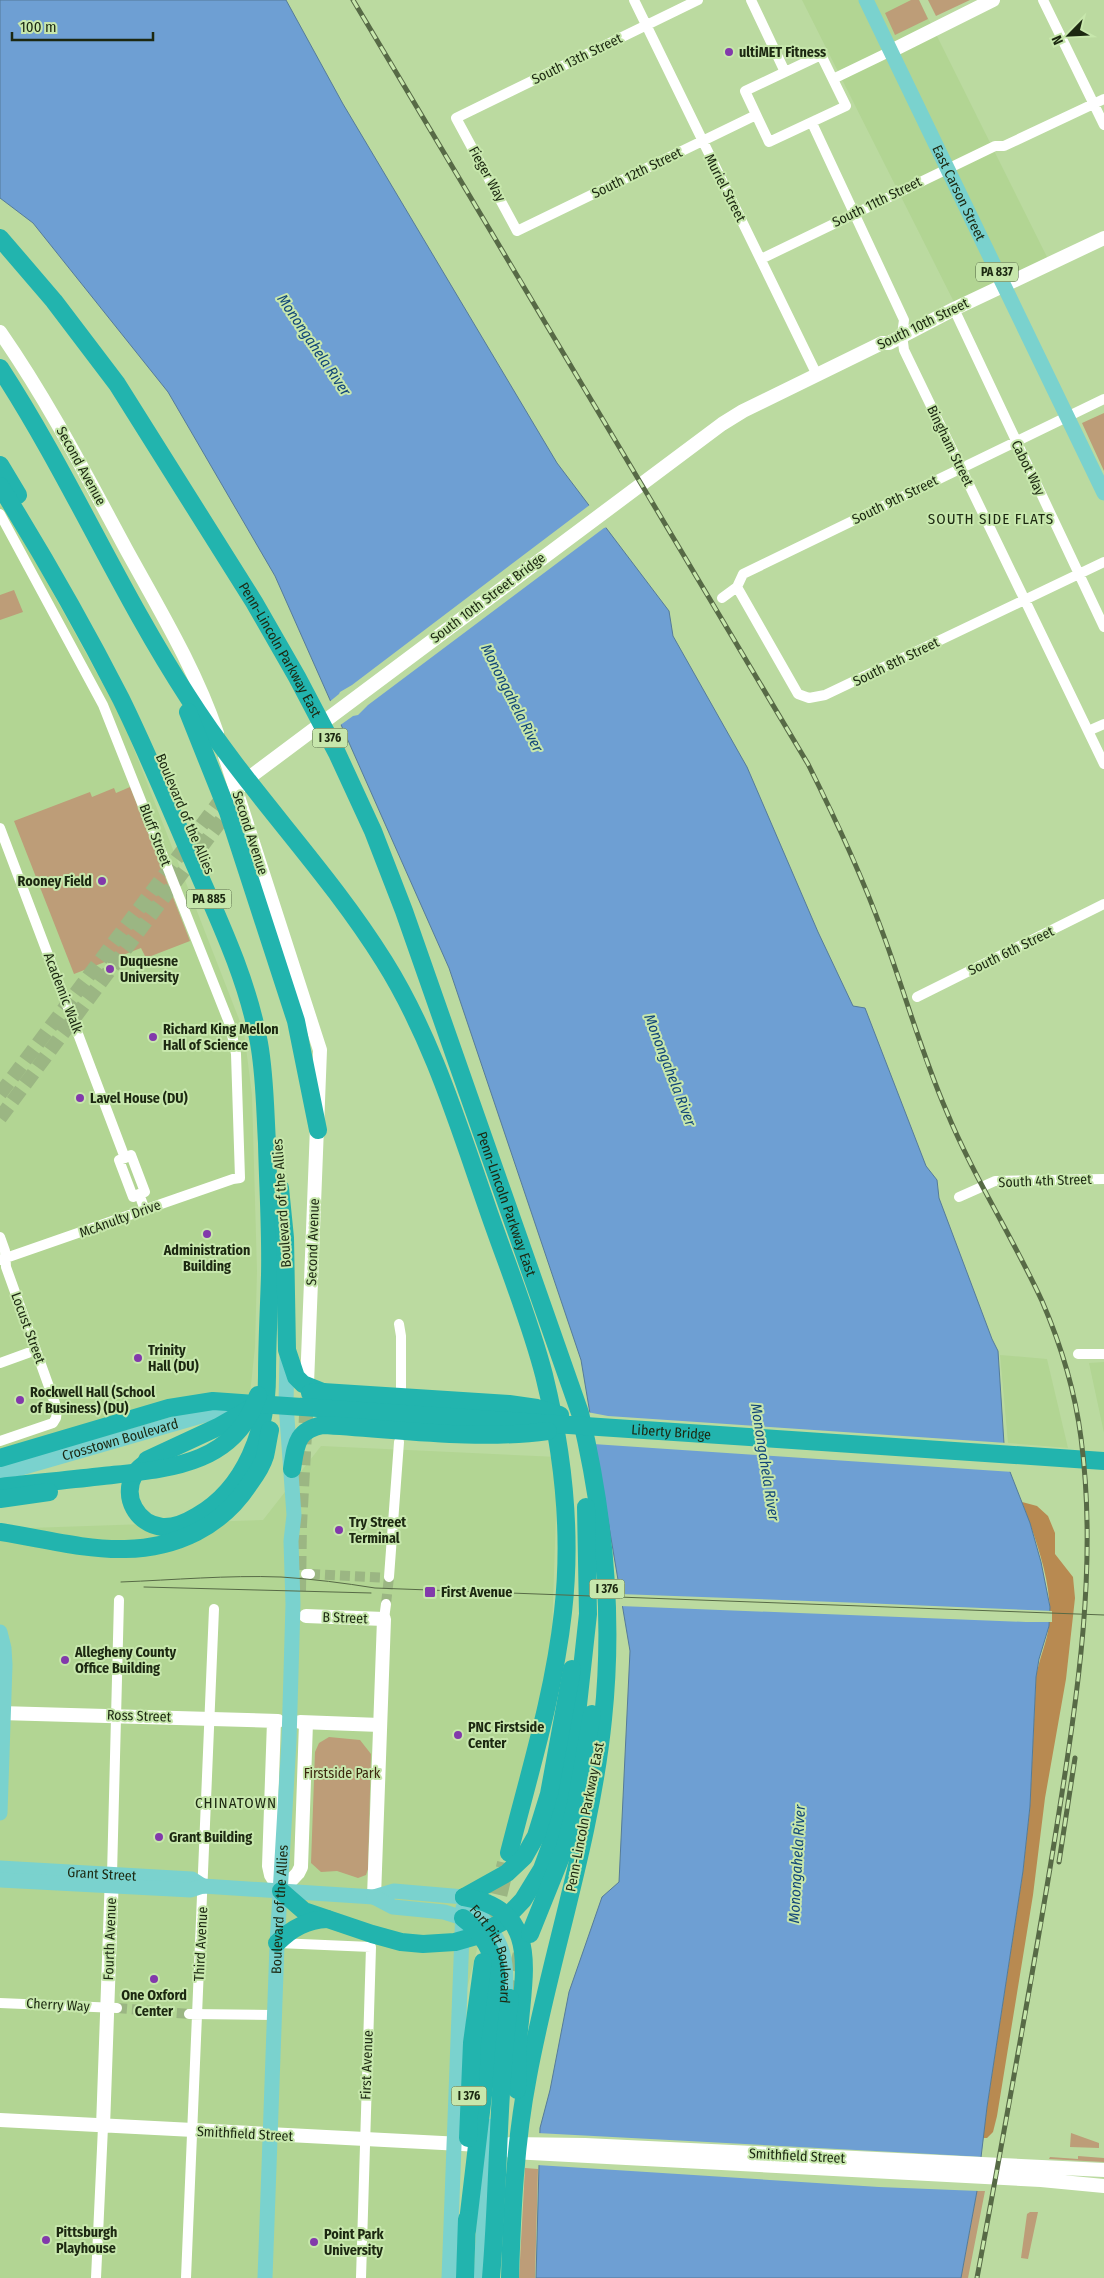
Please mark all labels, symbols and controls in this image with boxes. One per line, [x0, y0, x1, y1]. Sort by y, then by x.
scale bar [12, 10, 154, 42]
north arrow [1044, 10, 1094, 60]
text: 100 m [20, 18, 57, 36]
street label: South 13th Street [529, 30, 625, 88]
text: N [1048, 33, 1067, 47]
place label: ultiMET Fitness [739, 44, 826, 61]
marker: ultiMET Fitness [723, 46, 735, 58]
street label: East Carson Street [929, 142, 990, 244]
street label: Fieger Way [465, 143, 509, 205]
street label: South 12th Street [589, 144, 685, 202]
street label: Muriel Street [701, 151, 750, 225]
street label: South 11th Street [830, 173, 925, 231]
road number: PA 837 [976, 262, 1018, 282]
water label: Monongahela River [273, 291, 355, 400]
street label: South 10th Street [875, 294, 972, 353]
street label: Bingham Street [923, 403, 977, 490]
street label: Second Avenue [52, 424, 110, 508]
street label: Cabot Way [1007, 438, 1049, 499]
street label: South 9th Street [849, 472, 941, 528]
district label: SOUTH SIDE FLATS [928, 510, 1054, 528]
street label: South 10th Street Bridge [427, 549, 549, 647]
street label: Penn-Lincoln Parkway East [235, 579, 325, 720]
street label: South 8th Street [850, 634, 942, 690]
water label: Monongahela River [477, 641, 547, 756]
road number: I 376 [312, 728, 348, 748]
street label: Boulevard of the Allies [152, 751, 218, 877]
street label: Second Avenue [228, 789, 272, 877]
street label: Bluff Street [135, 802, 175, 869]
place label: Rooney Field [18, 873, 92, 890]
marker: Rooney Field [96, 875, 108, 887]
road number: PA 885 [186, 890, 232, 909]
street label: South 6th Street [965, 923, 1057, 979]
street label: Academic Walk [40, 950, 86, 1036]
place label: Duquesne University [120, 953, 179, 986]
marker: Duquesne University [104, 963, 116, 975]
water label: Monongahela River [640, 1011, 700, 1129]
place label: Richard King Mellon Hall of Science [163, 1021, 279, 1054]
marker: Richard King Mellon Hall of Science [147, 1031, 159, 1043]
place label: Lavel House (DU) [90, 1090, 188, 1107]
marker: Lavel House (DU) [74, 1092, 86, 1104]
street label: Penn-Lincoln Parkway East [473, 1129, 540, 1279]
street label: Boulevard of the Allies [269, 1138, 295, 1268]
street label: South 4th Street [998, 1171, 1092, 1191]
street label: McAnulty Drive [77, 1196, 163, 1242]
street label: Second Avenue [303, 1198, 323, 1286]
marker: Administration Building [201, 1228, 213, 1240]
place label: Administration Building [163, 1242, 250, 1275]
street label: Locust Street [7, 1290, 49, 1366]
place label: Trinity Hall (DU) [148, 1342, 199, 1375]
marker: Trinity Hall (DU) [132, 1352, 144, 1364]
place label: Rockwell Hall (School of Business) (DU) [30, 1384, 155, 1417]
marker: Rockwell Hall (School of Business) (DU) [14, 1394, 26, 1406]
water label: Monongahela River [747, 1402, 783, 1523]
street label: Crosstown Boulevard [60, 1415, 180, 1464]
street label: Liberty Bridge [631, 1421, 712, 1443]
place label: Try Street Terminal [349, 1514, 407, 1547]
marker: Try Street Terminal [333, 1524, 345, 1536]
road number: I 376 [590, 1580, 624, 1598]
place label: First Avenue [441, 1584, 512, 1601]
marker: First Avenue [423, 1585, 437, 1599]
street label: B Street [322, 1609, 368, 1627]
place label: Allegheny County Office Building [74, 1644, 177, 1677]
marker: Allegheny County Office Building [59, 1654, 71, 1666]
street label: Ross Street [107, 1706, 172, 1726]
place label: PNC Firstside Center [468, 1719, 544, 1752]
marker: PNC Firstside Center [452, 1729, 464, 1741]
street label: Penn-Lincoln Parkway East [562, 1740, 608, 1893]
park label: Firstside Park [304, 1765, 381, 1782]
district label: CHINATOWN [195, 1794, 277, 1812]
water label: Monongahela River [785, 1804, 809, 1924]
place label: Grant Building [169, 1829, 252, 1846]
marker: Grant Building [153, 1831, 165, 1843]
street label: Boulevard of the Allies [267, 1844, 291, 1974]
street label: Grant Street [67, 1863, 137, 1884]
street label: Fourth Avenue [100, 1897, 120, 1981]
street label: Fort Pitt Boulevard [466, 1901, 514, 2004]
street label: Third Avenue [191, 1906, 211, 1982]
marker: One Oxford Center [148, 1973, 160, 1985]
place label: One Oxford Center [121, 1987, 187, 2020]
street label: Cherry Way [26, 1995, 91, 2015]
street label: First Avenue [357, 2030, 377, 2100]
road number: I 376 [452, 2086, 486, 2106]
street label: Smithfield Street [196, 2123, 294, 2145]
street label: Smithfield Street [748, 2145, 846, 2167]
place label: Pittsburgh Playhouse [56, 2224, 117, 2257]
place label: Point Park University [324, 2226, 385, 2259]
marker: Pittsburgh Playhouse [40, 2234, 52, 2246]
marker: Point Park University [308, 2236, 320, 2248]

